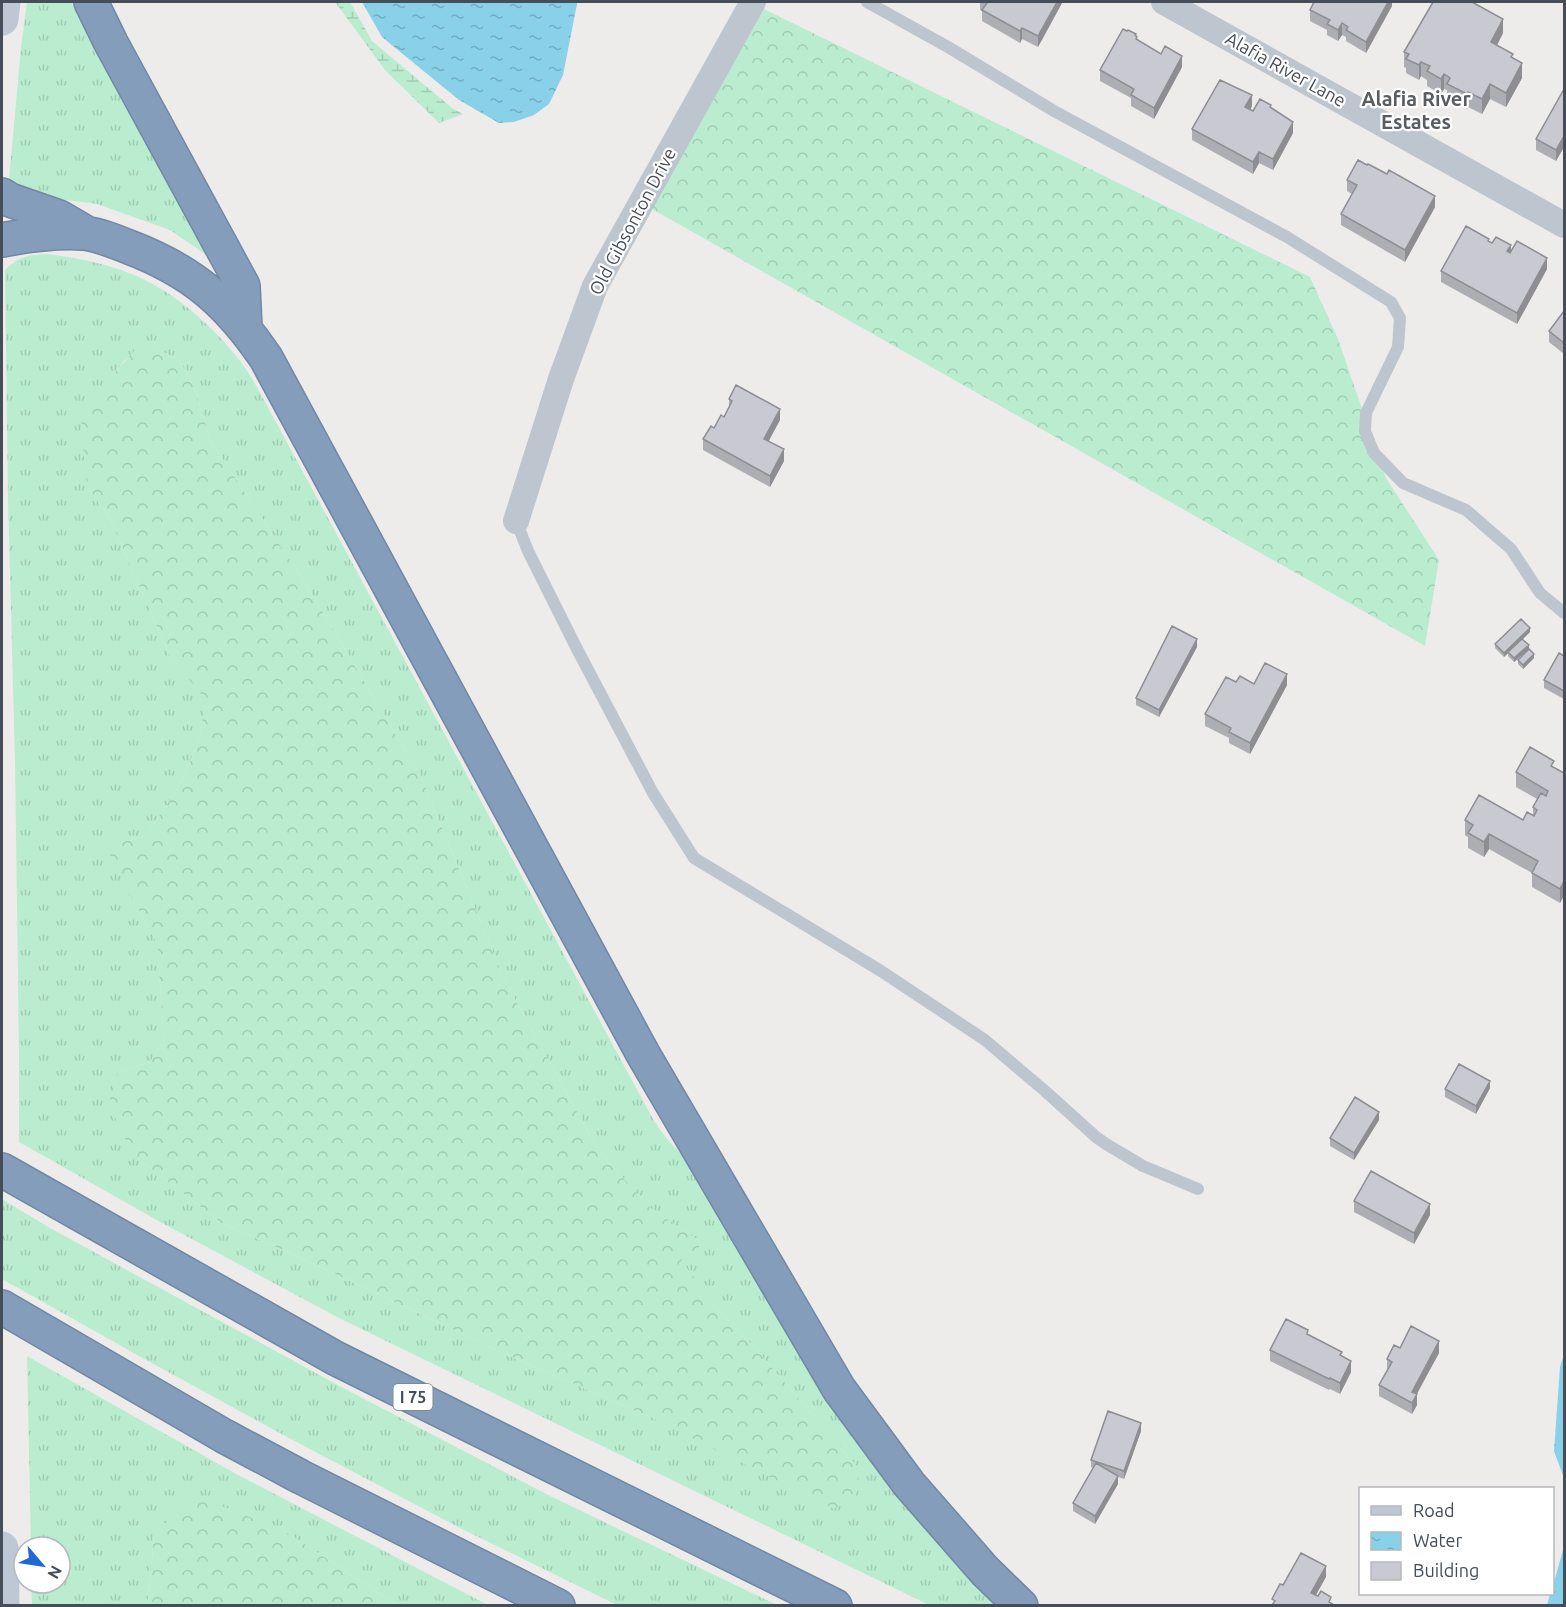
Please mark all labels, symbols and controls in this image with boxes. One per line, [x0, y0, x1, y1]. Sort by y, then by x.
street label: Alafia River Lane [1222, 28, 1350, 110]
district label: Alafia River Estates [1361, 87, 1471, 133]
street label: Old Gibsonton Drive [585, 144, 679, 298]
road number: I 75 [394, 1384, 432, 1410]
legend [1359, 1487, 1554, 1595]
text: Road [1413, 1500, 1455, 1520]
text: Water [1413, 1530, 1463, 1550]
north arrow [12, 1535, 72, 1595]
text: Building [1413, 1560, 1479, 1580]
text: N [44, 1563, 66, 1582]

